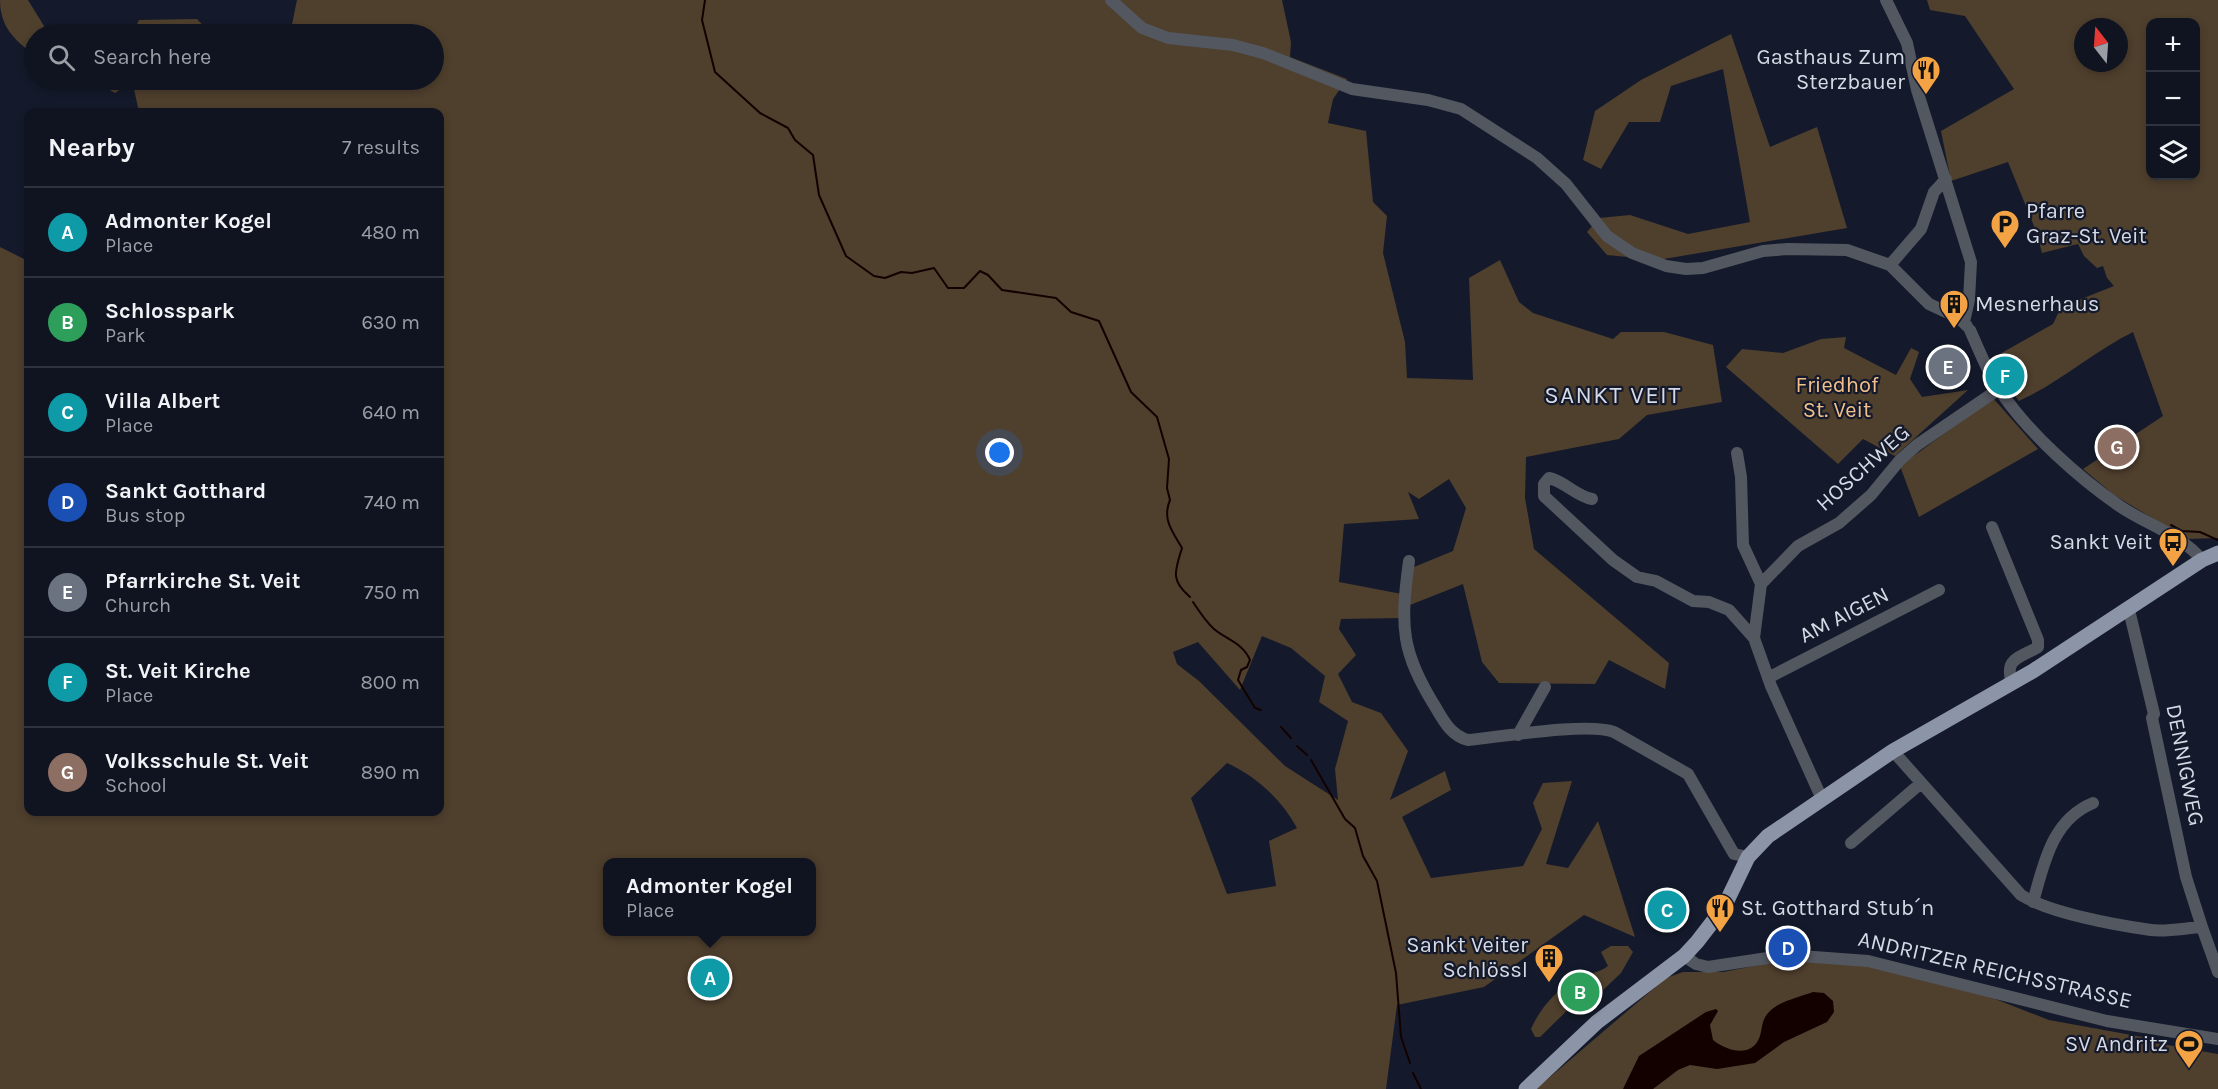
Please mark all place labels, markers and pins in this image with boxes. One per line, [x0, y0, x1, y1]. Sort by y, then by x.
place label: Gasthaus Zum Sterzbauer [1756, 44, 1905, 95]
restaurant icon: Gasthaus Zum Sterzbauer [1910, 54, 1942, 96]
place label: Pfarre Graz-St. Veit [2026, 198, 2147, 249]
parking icon: Pfarre Graz-St. Veit [1989, 208, 2021, 250]
building icon: Mesnerhaus [1938, 288, 1970, 330]
place label: Mesnerhaus [1975, 291, 2099, 317]
pin: E [1928, 344, 1968, 389]
pin: F [1986, 354, 2024, 398]
pin: G [2098, 424, 2136, 470]
bus stop icon: Sankt Veit [2157, 526, 2189, 568]
place label: Sankt Veit [2050, 529, 2152, 555]
pin: C [1648, 888, 1686, 932]
restaurant icon: St. Gotthard Stub´n [1704, 892, 1736, 934]
place label: St. Gotthard Stub´n [1741, 895, 1934, 921]
pin: D [1768, 926, 1808, 970]
place label: Sankt Veiter Schlössl [1406, 932, 1528, 983]
building icon: Sankt Veiter Schlössl [1533, 942, 1565, 984]
pin: A [690, 956, 730, 1000]
pin: B [1560, 970, 1600, 1014]
sports icon: SV Andritz [2173, 1028, 2205, 1070]
place label: SV Andritz [2065, 1031, 2168, 1057]

